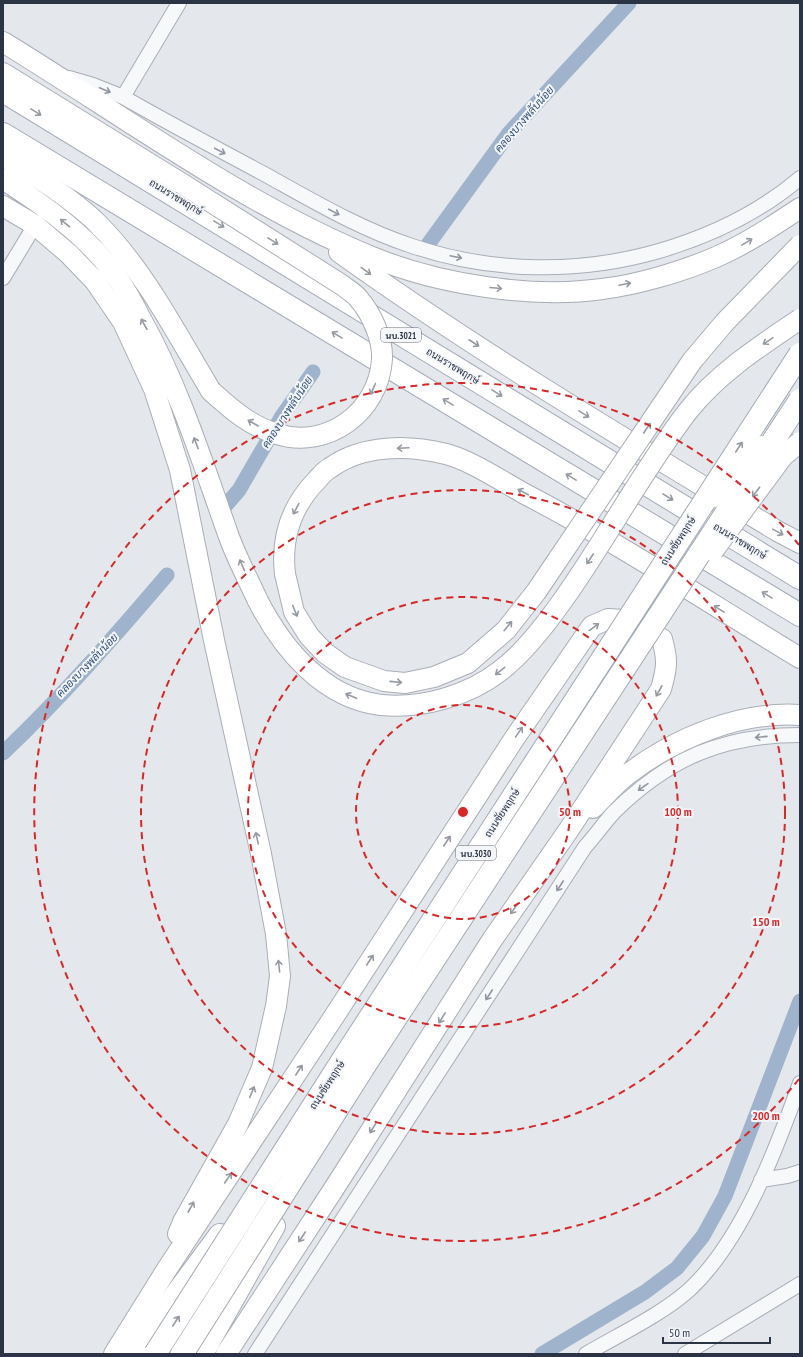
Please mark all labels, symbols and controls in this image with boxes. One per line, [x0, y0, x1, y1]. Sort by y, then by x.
water label: คลองบางพลับน้อย [491, 83, 557, 155]
one-way arrow [99, 87, 111, 94]
one-way arrow [30, 108, 42, 116]
one-way arrow [214, 147, 226, 155]
street label: ถนนราชพฤกษ์ [147, 175, 206, 218]
one-way arrow [328, 209, 340, 217]
one-way arrow [60, 218, 70, 227]
one-way arrow [213, 220, 225, 228]
one-way arrow [267, 237, 278, 245]
one-way arrow [741, 237, 753, 245]
one-way arrow [449, 254, 462, 262]
one-way arrow [360, 267, 371, 275]
one-way arrow [618, 280, 631, 288]
one-way arrow [489, 284, 502, 292]
one-way arrow [140, 319, 148, 331]
road number: นบ.3021 [381, 328, 421, 342]
one-way arrow [331, 330, 343, 338]
one-way arrow [762, 337, 773, 345]
one-way arrow [469, 339, 480, 347]
street label: ถนนราชพฤกษ์ [424, 344, 483, 387]
water label: คลองบางพลับน้อย [259, 373, 316, 451]
one-way arrow [369, 382, 377, 394]
one-way arrow [491, 389, 502, 397]
one-way arrow [442, 398, 454, 406]
one-way arrow [578, 410, 590, 418]
one-way arrow [247, 419, 259, 427]
one-way arrow [643, 423, 651, 434]
one-way arrow [192, 437, 199, 450]
one-way arrow [735, 442, 743, 453]
one-way arrow [397, 445, 410, 452]
one-way arrow [565, 473, 577, 481]
one-way arrow [752, 486, 761, 497]
one-way arrow [517, 488, 529, 496]
one-way arrow [662, 494, 674, 502]
one-way arrow [292, 502, 300, 514]
street label: ถนนชัยพฤกษ์ [656, 513, 699, 568]
street label: ถนนราชพฤกษ์ [711, 519, 770, 562]
one-way arrow [772, 529, 784, 536]
one-way arrow [586, 553, 594, 565]
one-way arrow [238, 559, 245, 571]
one-way arrow [762, 591, 773, 599]
one-way arrow [713, 604, 725, 612]
one-way arrow [291, 605, 299, 617]
one-way arrow [504, 621, 513, 632]
one-way arrow [588, 623, 599, 631]
water label: คลองบางพลับน้อย [53, 630, 121, 700]
one-way arrow [495, 666, 506, 675]
one-way arrow [389, 678, 402, 686]
one-way arrow [654, 685, 662, 697]
one-way arrow [346, 692, 358, 700]
one-way arrow [515, 727, 523, 738]
one-way arrow [755, 734, 768, 741]
one-way arrow [638, 783, 649, 791]
street label: ถนนชัยพฤกษ์ [480, 785, 523, 840]
text: 50 m [559, 804, 581, 819]
text: 100 m [664, 804, 692, 819]
centre of rings [456, 805, 470, 819]
one-way arrow [253, 831, 261, 844]
one-way arrow [443, 836, 451, 847]
road number: นบ.3030 [456, 846, 496, 860]
one-way arrow [556, 880, 564, 891]
one-way arrow [510, 903, 518, 914]
text: 150 m [752, 914, 780, 929]
one-way arrow [366, 955, 374, 966]
one-way arrow [275, 960, 283, 973]
one-way arrow [485, 989, 493, 1000]
one-way arrow [438, 1012, 446, 1024]
street label: ถนนชัยพฤกษ์ [305, 1057, 348, 1112]
one-way arrow [295, 1064, 303, 1075]
one-way arrow [249, 1086, 256, 1098]
text: 200 m [752, 1108, 780, 1123]
one-way arrow [368, 1122, 377, 1133]
one-way arrow [224, 1173, 232, 1184]
one-way arrow [188, 1201, 196, 1213]
one-way arrow [298, 1231, 306, 1242]
one-way arrow [172, 1316, 180, 1327]
scale bar [663, 1319, 770, 1345]
text: 50 m [669, 1325, 690, 1340]

